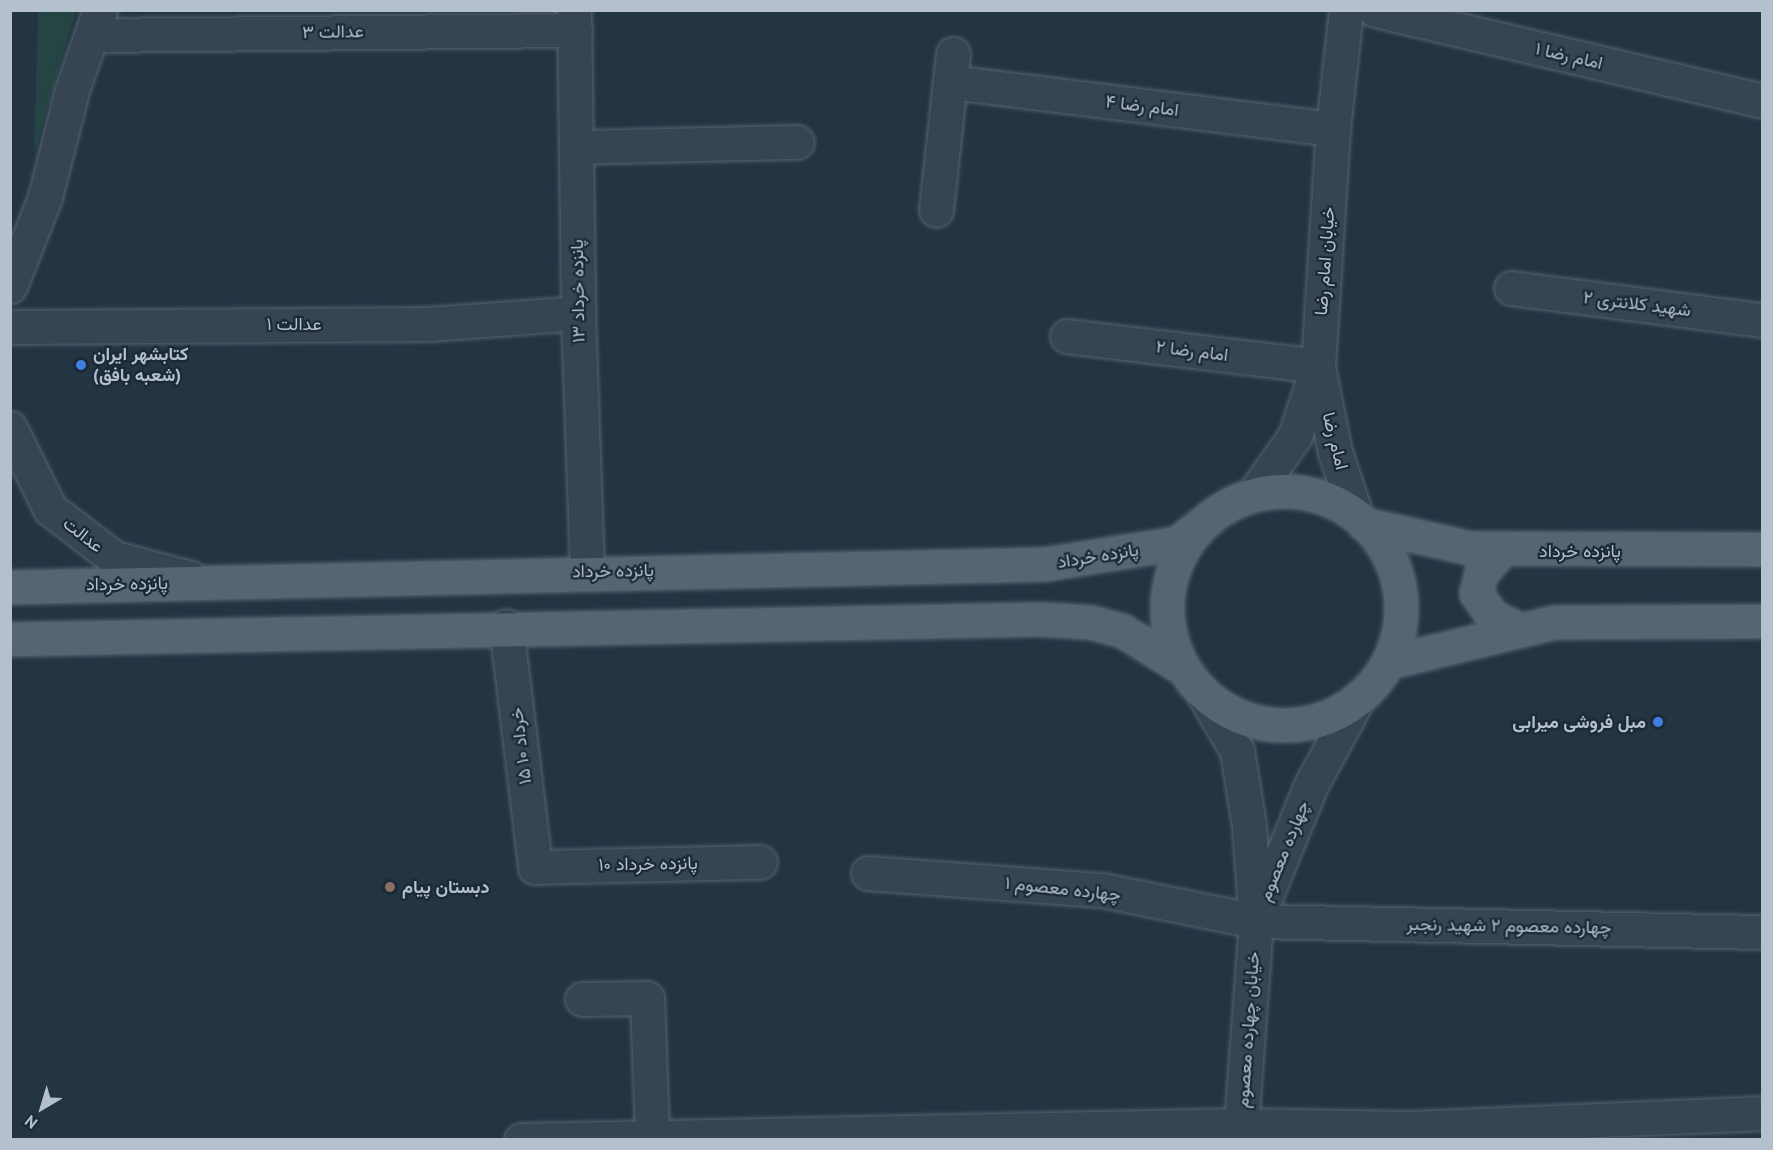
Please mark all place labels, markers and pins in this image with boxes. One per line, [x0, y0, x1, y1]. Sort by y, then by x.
place label: کتابشهر ایران (شعبه بافق) [93, 344, 188, 386]
marker: کتابشهر ایران (شعبه بافق) [74, 358, 88, 372]
place label: مبل فروشی میرابی [1512, 711, 1646, 733]
marker: مبل فروشی میرابی [1651, 715, 1665, 729]
place label: دبستان پیام [402, 876, 490, 898]
marker: دبستان پیام [383, 880, 397, 894]

